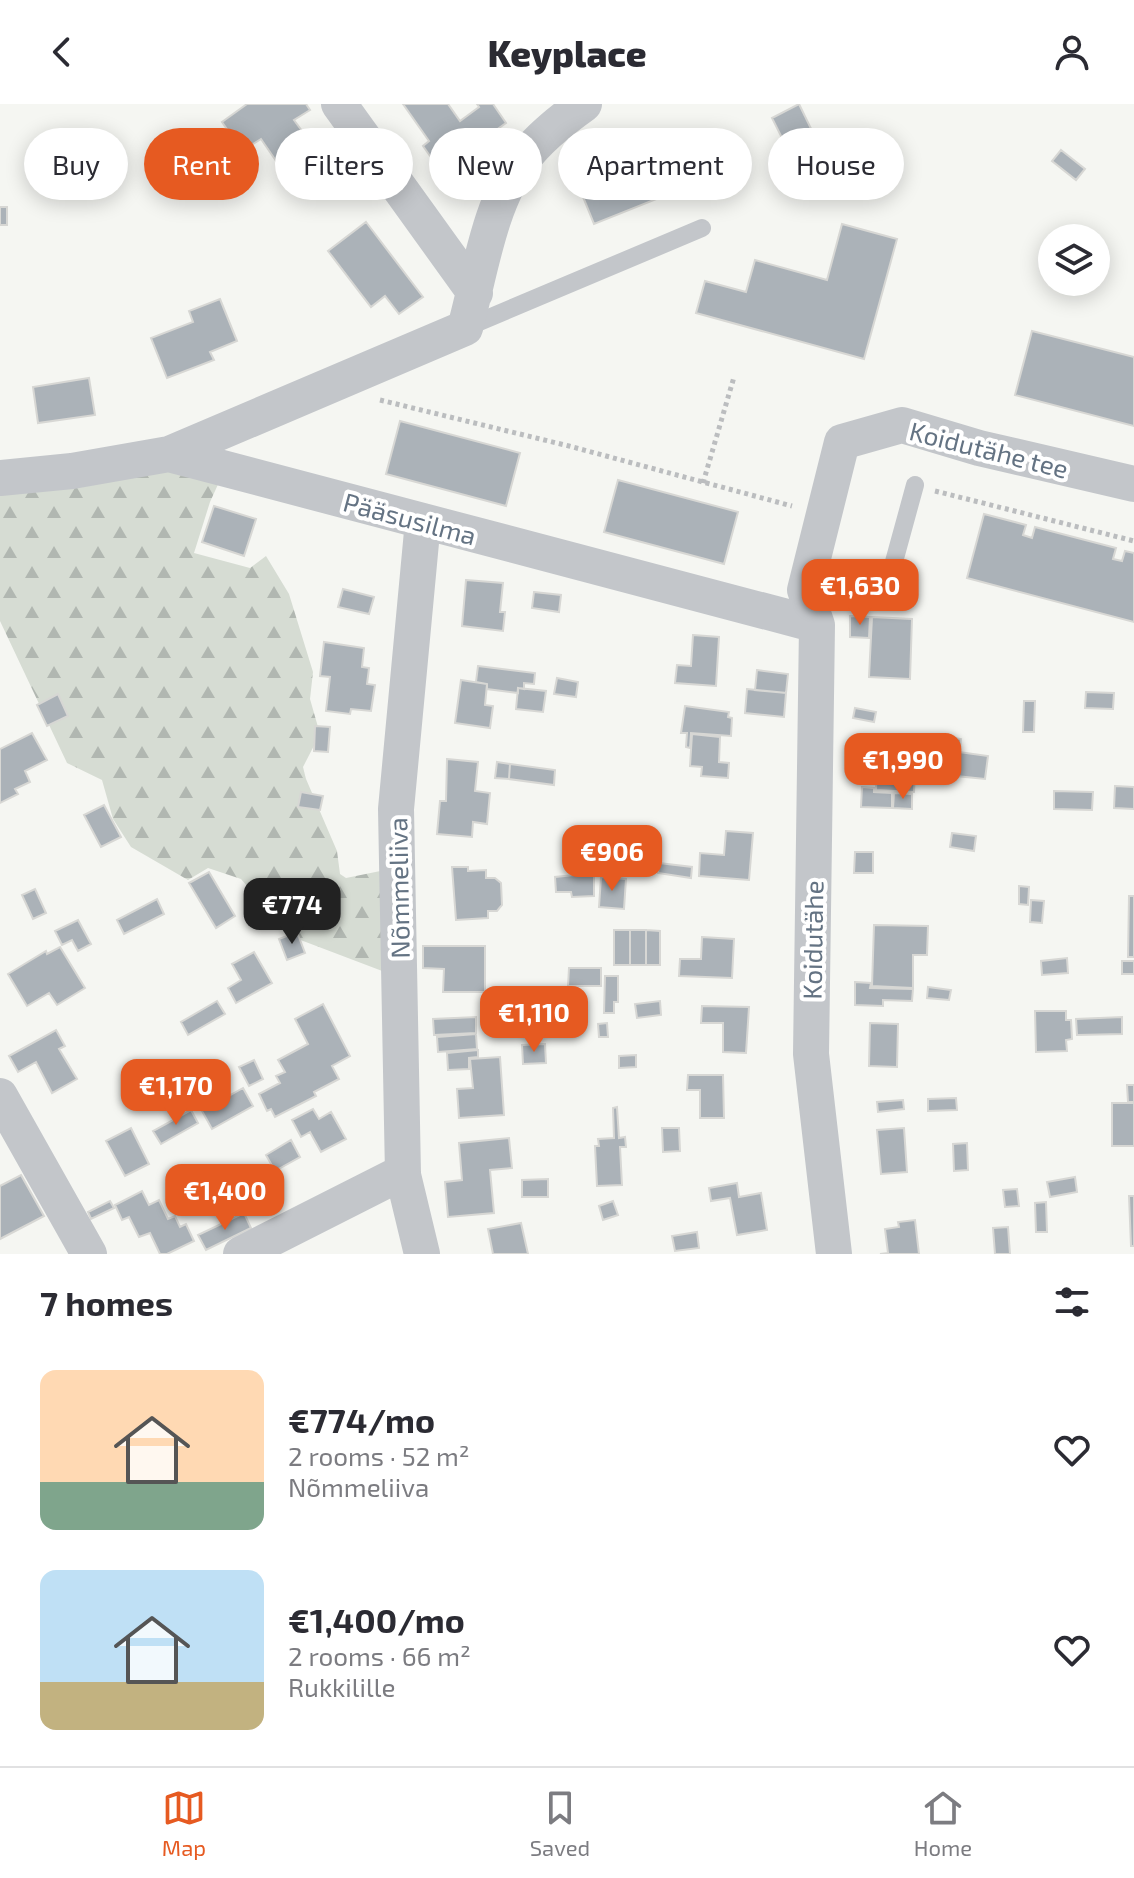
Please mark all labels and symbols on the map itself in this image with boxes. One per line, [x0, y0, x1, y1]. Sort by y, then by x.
street label: Koidutähe tee [906, 414, 1072, 484]
street label: Pääsusilma [340, 485, 480, 551]
pin: €1,630 [795, 559, 925, 627]
pin: €1,990 [838, 733, 968, 801]
street label: Nõmmeliiva [381, 817, 415, 959]
pin: €906 [565, 825, 659, 893]
pin: €774 [245, 878, 339, 946]
street label: Koidutähe [795, 880, 829, 1000]
pin: €1,110 [469, 986, 599, 1054]
pin: €1,170 [111, 1059, 241, 1127]
pin: €1,400 [160, 1164, 290, 1232]

